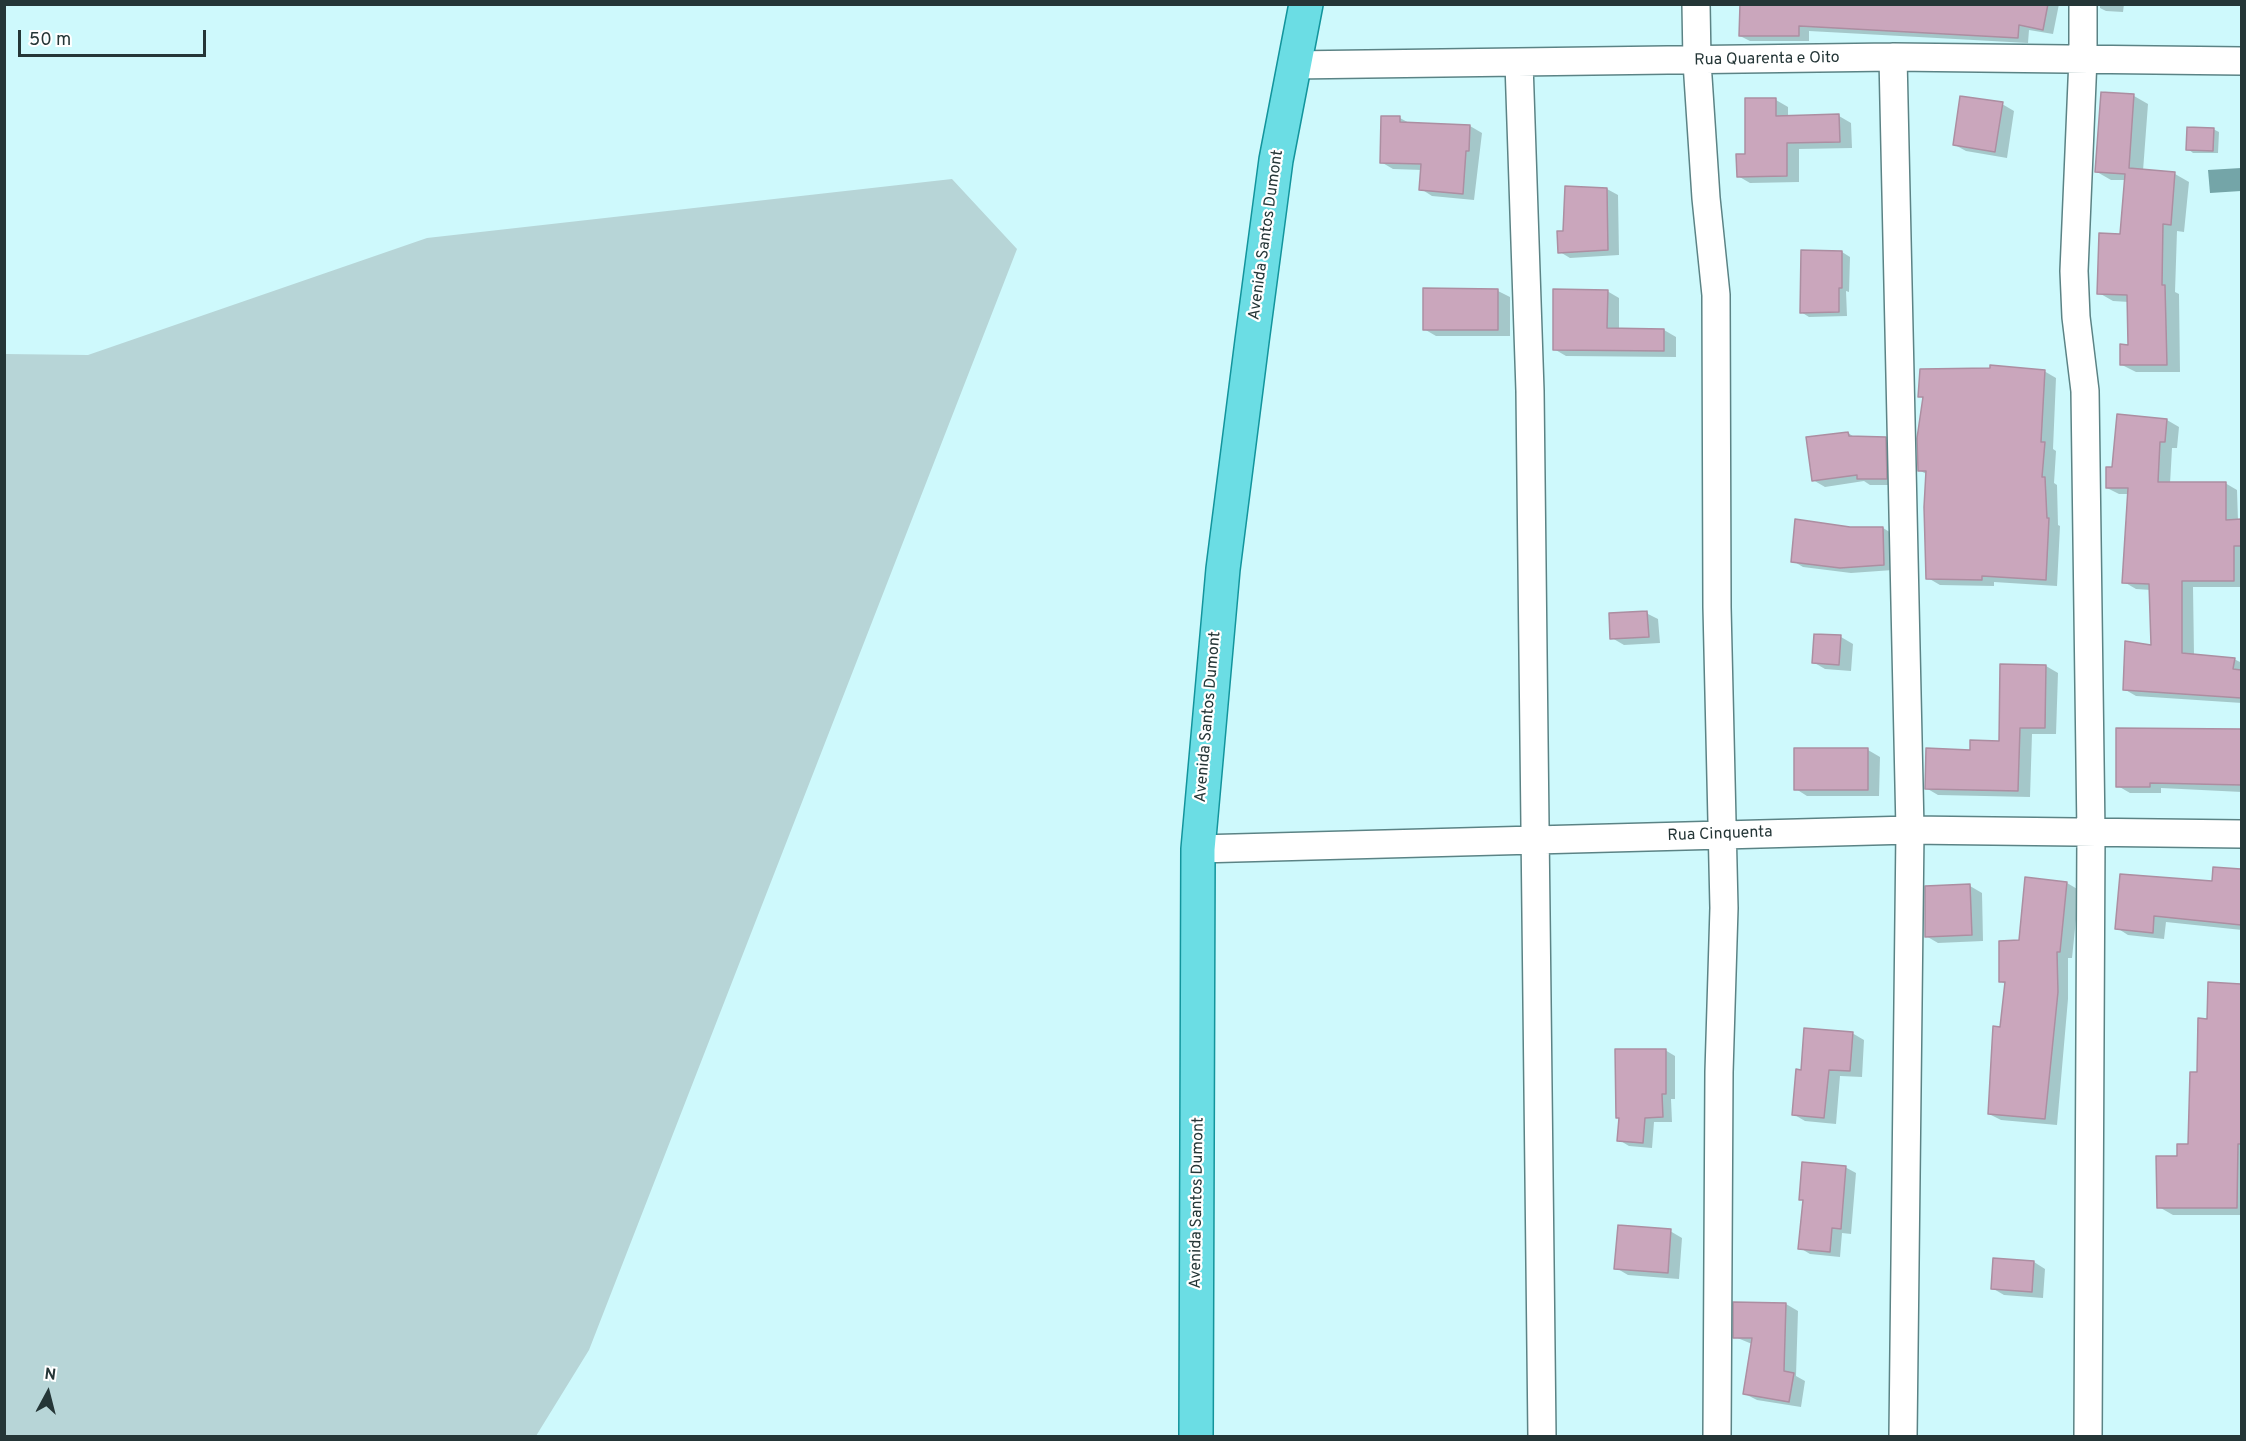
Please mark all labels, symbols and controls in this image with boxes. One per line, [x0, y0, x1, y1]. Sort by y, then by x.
scale bar [21, 18, 208, 56]
text: 50 m [29, 29, 71, 52]
street label: Rua Quarenta e Oito [1694, 49, 1840, 71]
street label: Avenida Santos Dumont [1246, 149, 1288, 321]
street label: Avenida Santos Dumont [1192, 631, 1226, 803]
street label: Rua Cinquenta [1667, 824, 1773, 846]
street label: Avenida Santos Dumont [1187, 1117, 1209, 1289]
north arrow [18, 1363, 78, 1423]
text: N [43, 1365, 57, 1386]

